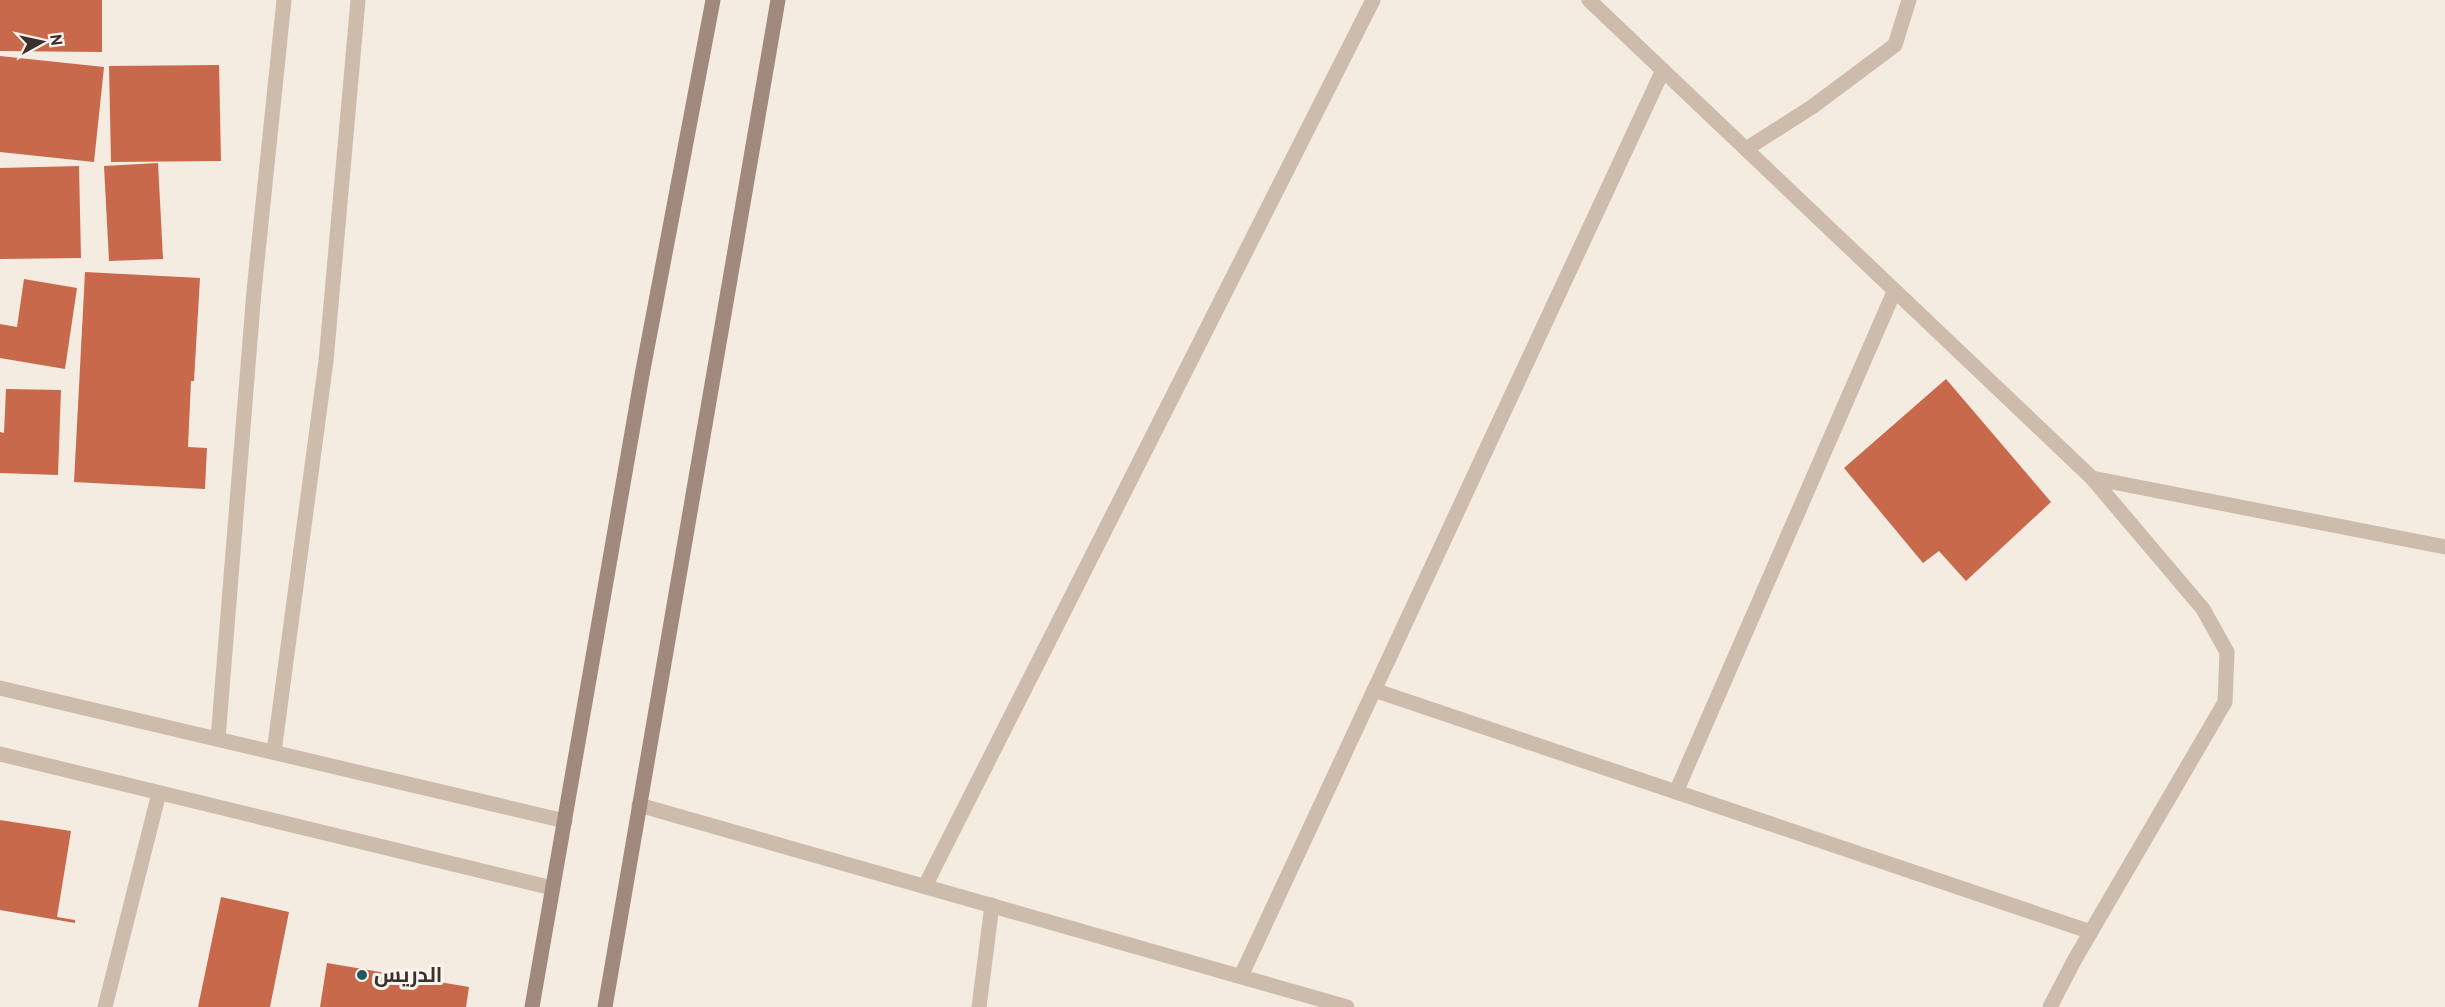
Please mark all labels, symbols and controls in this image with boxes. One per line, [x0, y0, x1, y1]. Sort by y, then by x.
north arrow [12, 12, 72, 72]
text: N [44, 33, 66, 47]
place label: الدريس [374, 963, 442, 990]
marker: الدريس [355, 968, 369, 982]

